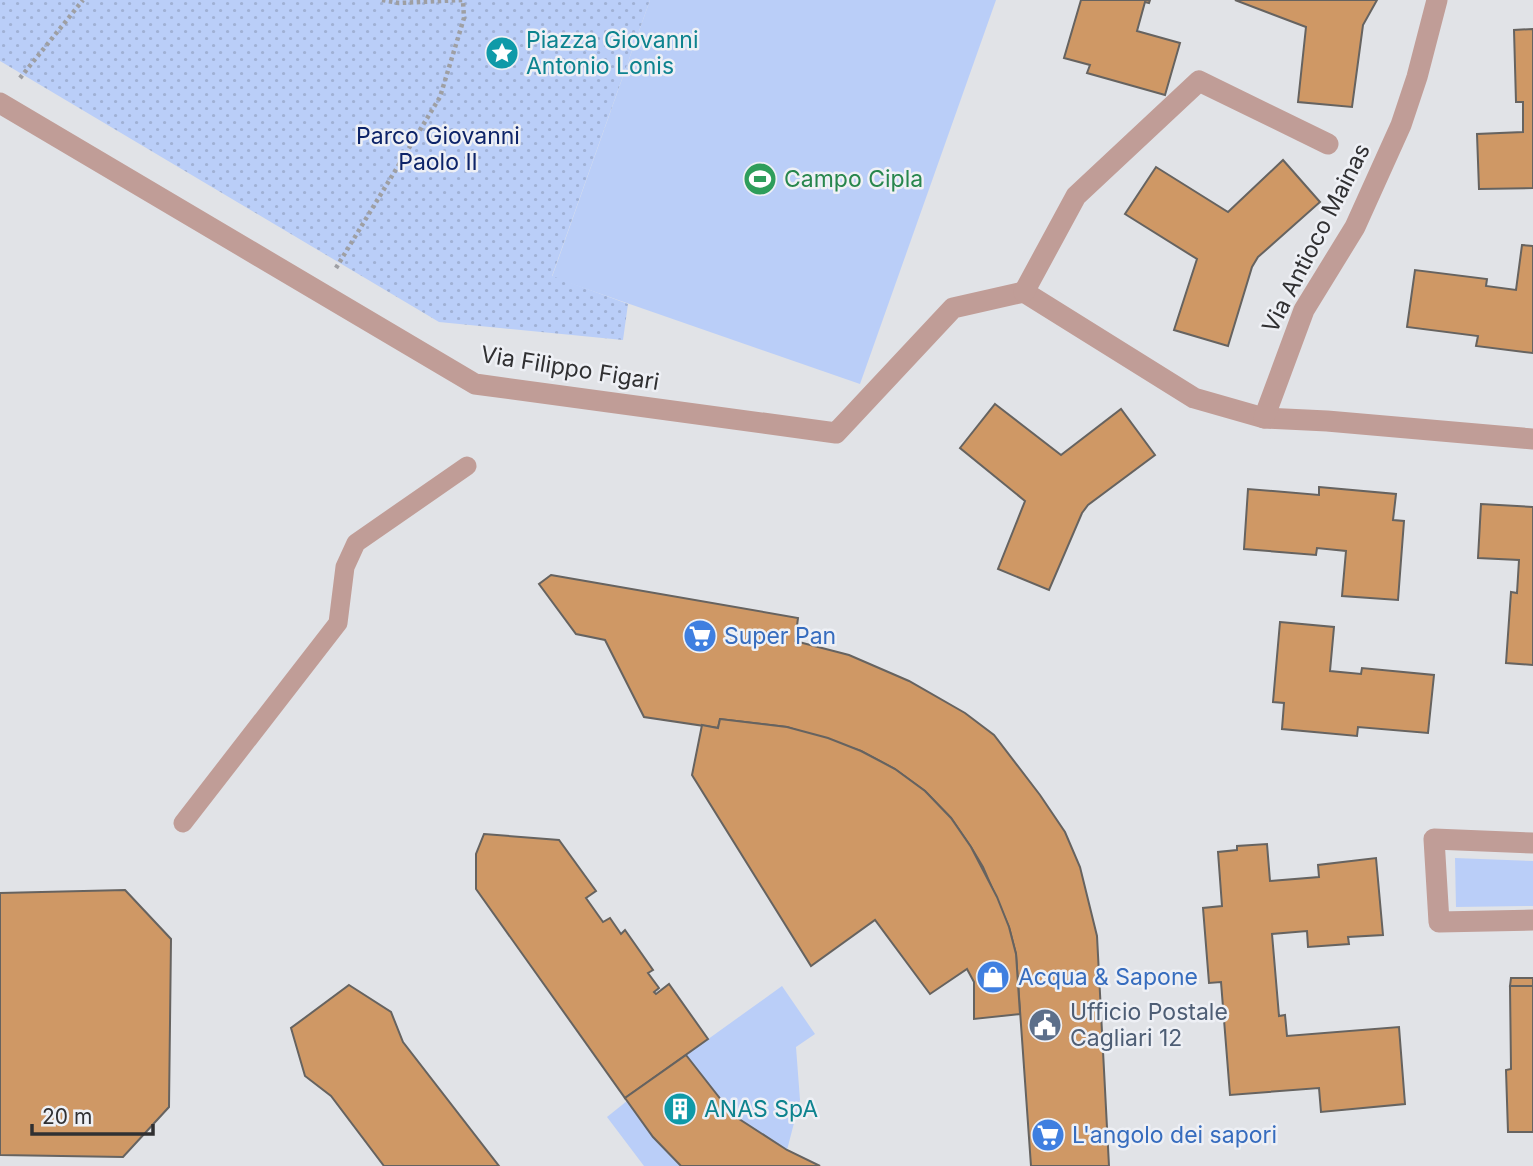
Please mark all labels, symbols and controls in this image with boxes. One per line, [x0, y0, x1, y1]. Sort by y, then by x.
place label: Piazza Giovanni Antonio Lonis [526, 26, 699, 80]
place icon: Piazza Giovanni Antonio Lonis [483, 34, 521, 72]
park label: Parco Giovanni Paolo II [356, 122, 520, 176]
street label: Via Antioco Mainas [1256, 139, 1376, 337]
sports icon: Campo Cipla [741, 160, 779, 198]
place label: Campo Cipla [784, 165, 923, 193]
street label: Via Filippo Figari [479, 340, 661, 396]
supermarket icon: Super Pan [681, 617, 719, 655]
place label: Super Pan [724, 622, 836, 650]
shop icon: Acqua & Sapone [974, 958, 1012, 996]
place label: Acqua & Sapone [1018, 963, 1198, 991]
place label: Ufficio Postale Cagliari 12 [1070, 998, 1228, 1052]
public building icon: Ufficio Postale Cagliari 12 [1026, 1006, 1064, 1044]
building icon: ANAS SpA [661, 1090, 699, 1128]
scale bar [32, 1092, 152, 1136]
place label: ANAS SpA [704, 1095, 818, 1123]
text: 20 m [42, 1104, 92, 1129]
supermarket icon: L'angolo dei sapori [1029, 1116, 1067, 1154]
place label: L'angolo dei sapori [1072, 1121, 1277, 1149]

